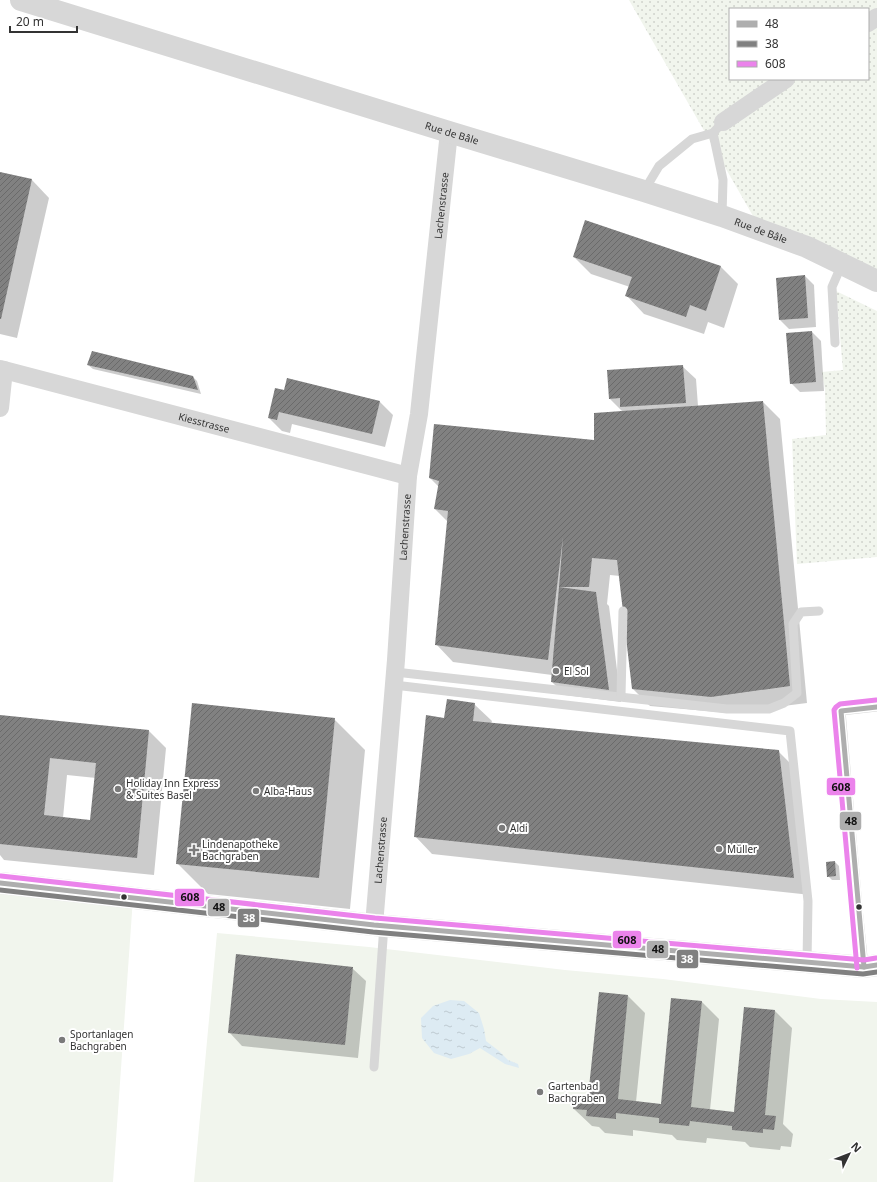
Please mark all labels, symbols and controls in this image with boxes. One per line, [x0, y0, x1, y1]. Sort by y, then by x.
scale bar [10, 8, 77, 34]
legend [729, 8, 869, 80]
text: 20 m [16, 13, 44, 30]
text: 48 [765, 15, 779, 32]
text: 38 [765, 35, 779, 52]
text: 608 [765, 55, 786, 72]
street label: Rue de Bâle [423, 118, 481, 148]
street label: Lachenstrasse [431, 171, 452, 239]
street label: Rue de Bâle [733, 214, 790, 246]
street label: Kiesstrasse [177, 409, 232, 436]
street label: Lachenstrasse [395, 493, 414, 561]
place label: El Sol [564, 664, 589, 678]
marker: El Sol [551, 666, 561, 676]
place label: Holiday Inn Express & Suites Basel [126, 776, 219, 802]
line badge: 608 [826, 777, 856, 796]
text: 608 [832, 779, 850, 794]
marker: Holiday Inn Express & Suites Basel [113, 784, 123, 794]
place label: Alba-Haus [264, 784, 312, 798]
marker: Alba-Haus [251, 786, 261, 796]
line badge: 48 [839, 811, 862, 831]
text: 48 [845, 813, 857, 828]
street label: Lachenstrasse [370, 816, 390, 884]
place label: Aldi [510, 821, 528, 835]
marker: Aldi [497, 823, 507, 833]
place label: Lindenapotheke Bachgraben [202, 837, 279, 863]
place label: Müller [727, 842, 757, 856]
marker: Müller [714, 844, 724, 854]
marker: Lindenapotheke Bachgraben [189, 845, 199, 855]
line badge: 608 [174, 888, 205, 907]
text: 608 [181, 889, 199, 904]
unlabelled marker [119, 892, 129, 902]
line badge: 48 [207, 898, 230, 917]
text: 48 [213, 899, 225, 914]
unlabelled marker [854, 902, 864, 912]
line badge: 38 [237, 908, 260, 928]
text: 38 [243, 910, 255, 925]
line badge: 608 [612, 930, 642, 949]
text: 608 [618, 932, 636, 947]
line badge: 48 [646, 940, 669, 959]
text: 48 [652, 941, 664, 956]
line badge: 38 [676, 949, 699, 969]
text: 38 [681, 951, 693, 966]
place label: Sportanlagen Bachgraben [70, 1027, 133, 1053]
marker: Sportanlagen Bachgraben [57, 1035, 67, 1045]
place label: Gartenbad Bachgraben [548, 1079, 605, 1105]
marker: Gartenbad Bachgraben [535, 1087, 545, 1097]
north arrow [829, 1134, 869, 1174]
text: N [848, 1138, 865, 1155]

